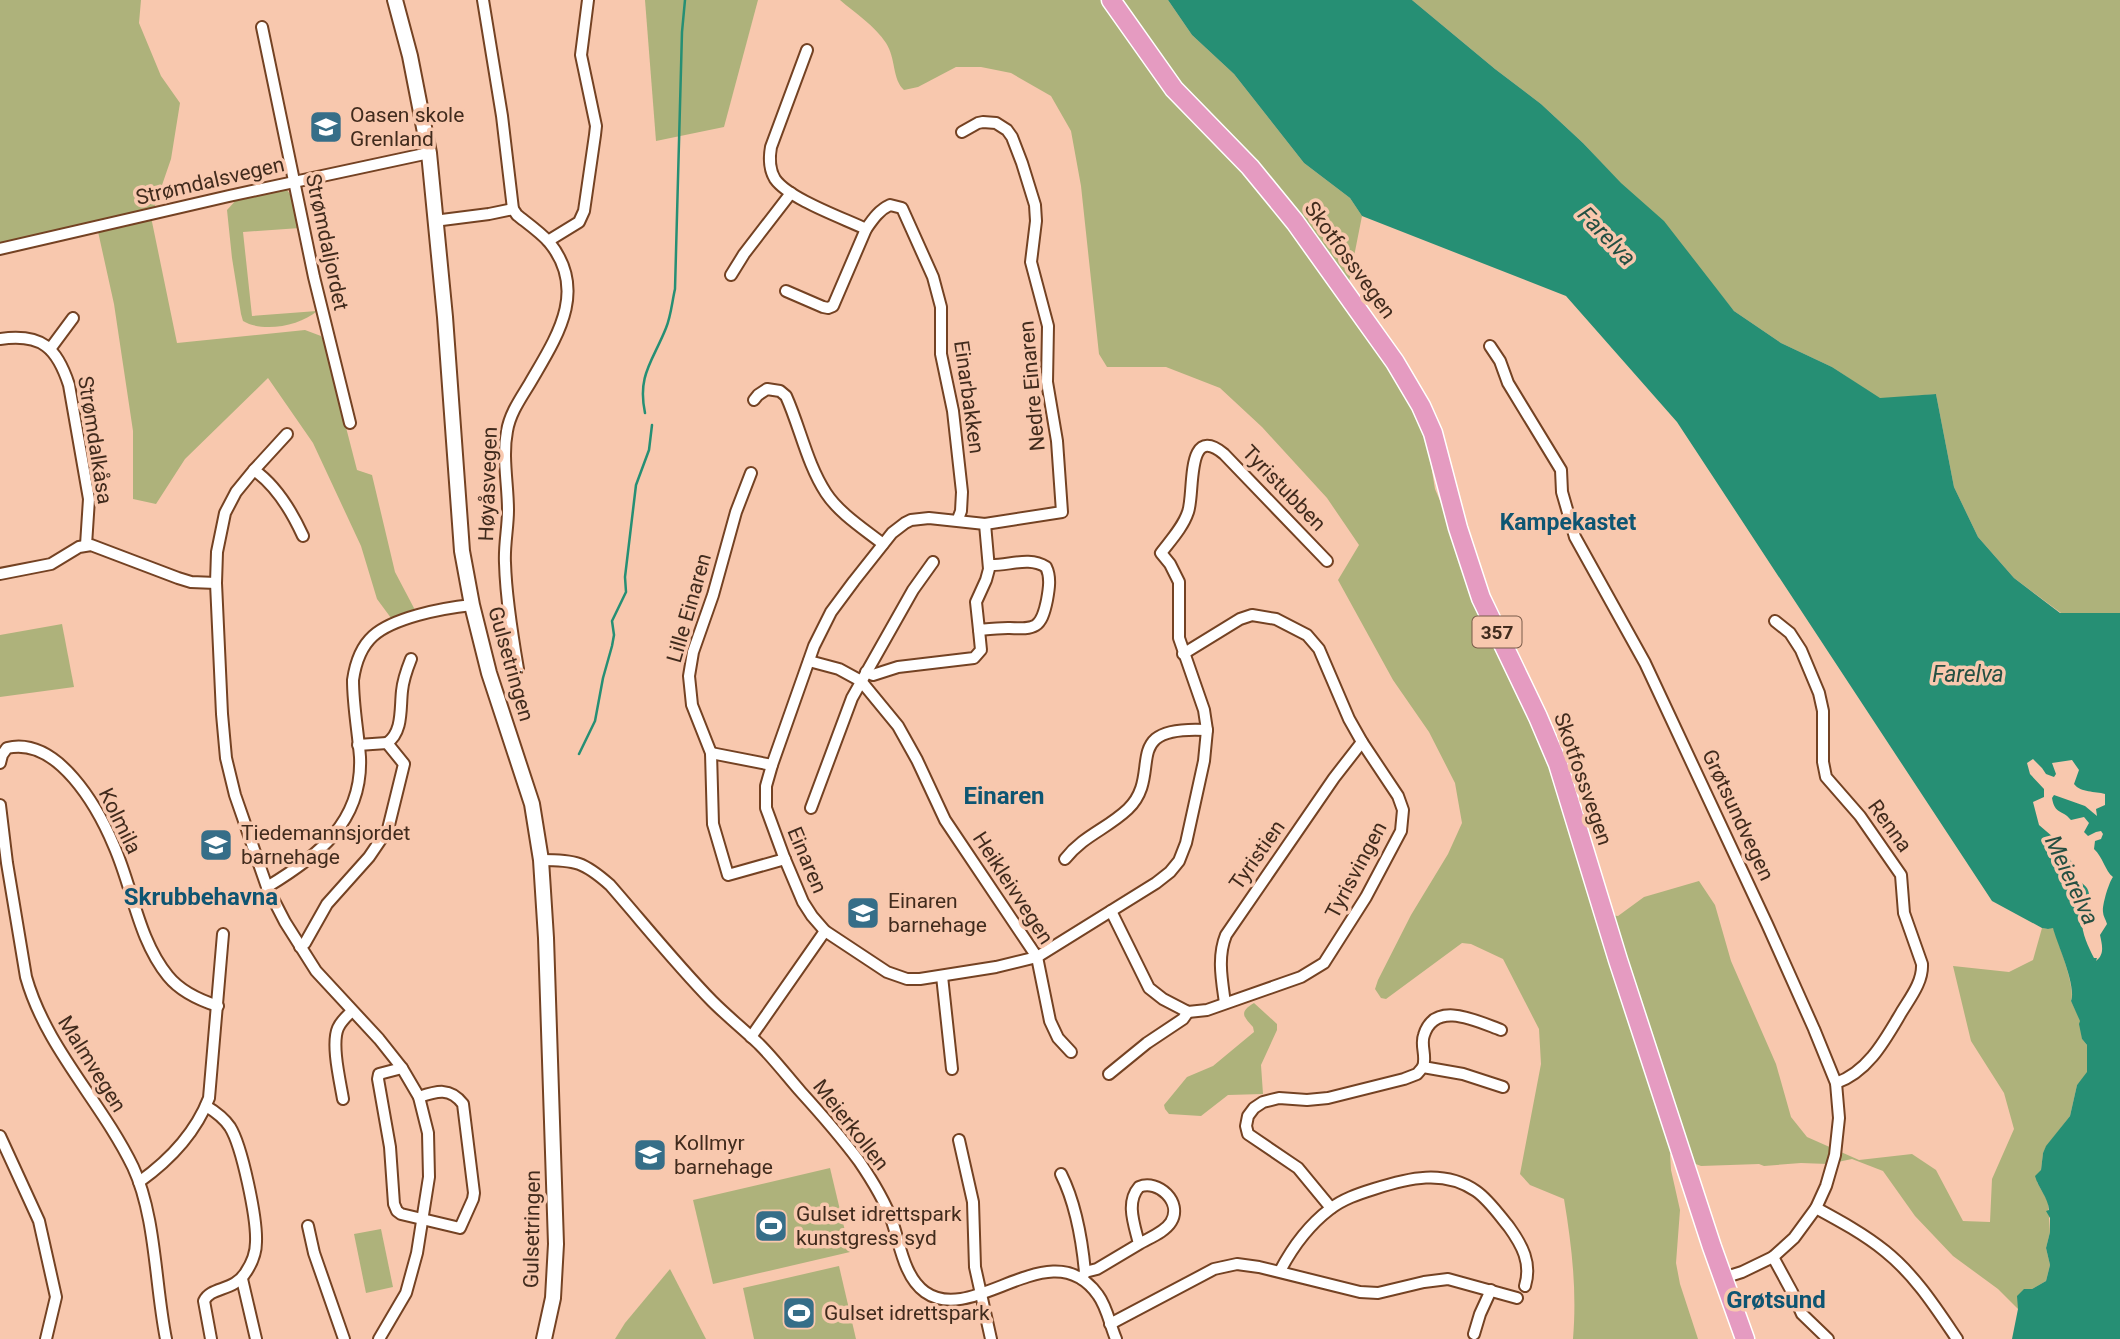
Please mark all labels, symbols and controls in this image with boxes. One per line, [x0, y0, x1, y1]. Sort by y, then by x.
place label: Oasen skole Grenland [350, 103, 464, 151]
school or university icon: Oasen skole Grenland [307, 108, 345, 146]
street label: Strømdalsvegen [133, 152, 287, 210]
street label: Strømdaljordet [301, 172, 353, 313]
street label: Skotfossvegen [1300, 197, 1400, 323]
water label: Farelva [1572, 201, 1641, 271]
street label: Nedre Einaren [1014, 320, 1050, 452]
street label: Einarbakken [949, 339, 989, 455]
street label: Strømdalkåsa [73, 374, 117, 506]
street label: Høyåsvegen [474, 426, 502, 542]
street label: Tyristubben [1237, 440, 1331, 536]
district label: Kampekastet [1500, 509, 1637, 536]
street label: Lille Einaren [662, 551, 716, 665]
street label: Gulsetringen [483, 604, 539, 724]
road number: 357 [1472, 617, 1522, 648]
water label: Farelva [1932, 661, 2004, 688]
street label: Skotfossvegen [1549, 710, 1617, 848]
street label: Grøtsundvegen [1697, 746, 1779, 884]
district label: Einaren [963, 782, 1045, 810]
street label: Kolmila [94, 784, 146, 858]
street label: Renna [1863, 795, 1917, 857]
street label: Tyristien [1224, 816, 1290, 894]
street label: Tyrisvingen [1320, 817, 1392, 923]
place label: Tiedemannsjordet barnehage [241, 821, 411, 869]
street label: Einaren [782, 823, 832, 897]
school or university icon: Tiedemannsjordet barnehage [197, 826, 235, 864]
street label: Heikleivvegen [968, 827, 1058, 949]
water label: Meierelva [2039, 831, 2104, 929]
district label: Skrubbehavna [124, 883, 278, 911]
place label: Einaren barnehage [888, 889, 987, 937]
school or university icon: Einaren barnehage [844, 894, 882, 932]
street label: Malmvegen [53, 1011, 131, 1117]
street label: Meierkollen [808, 1075, 894, 1175]
place label: Kollmyr barnehage [674, 1131, 773, 1179]
school or university icon: Kollmyr barnehage [631, 1136, 669, 1174]
street label: Gulsetringen [519, 1170, 545, 1288]
place label: Gulset idrettspark kunstgress syd [796, 1202, 962, 1250]
sports icon: Gulset idrettspark kunstgress syd [752, 1207, 790, 1245]
district label: Grøtsund [1726, 1286, 1826, 1314]
sports icon: Gulset idrettspark [780, 1294, 818, 1332]
place label: Gulset idrettspark [824, 1301, 990, 1325]

